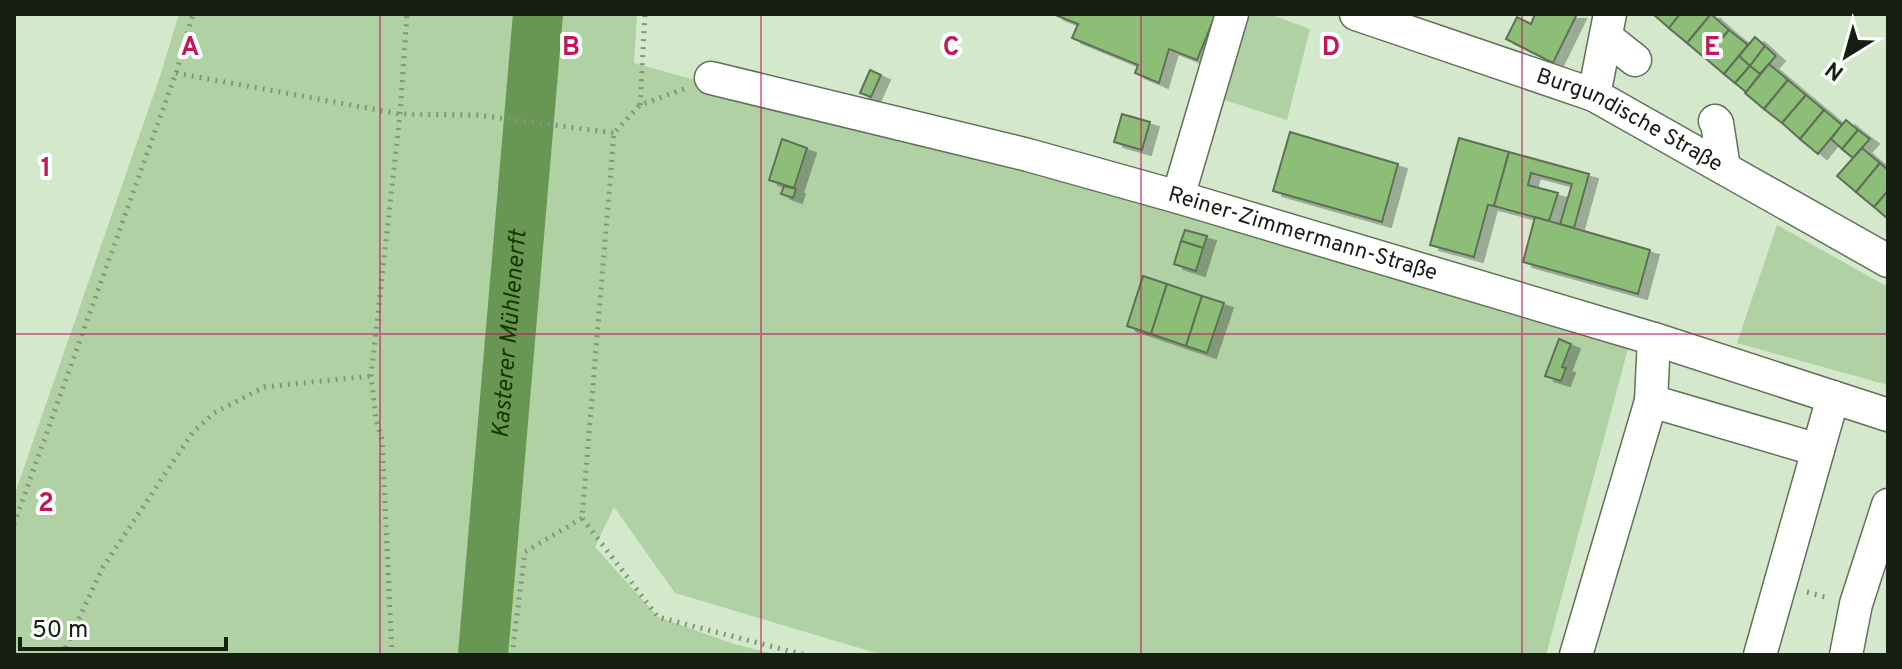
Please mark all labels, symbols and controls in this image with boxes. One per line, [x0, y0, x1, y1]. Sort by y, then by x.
north arrow [1806, 16, 1886, 96]
text: A [181, 32, 199, 65]
text: B [562, 32, 580, 65]
text: C [943, 32, 959, 65]
text: D [1322, 32, 1340, 65]
text: E [1704, 32, 1720, 65]
text: N [1821, 54, 1850, 86]
street label: Burgundische Straße [1533, 63, 1727, 178]
text: 1 [41, 153, 51, 186]
street label: Reiner-Zimmermann-Straße [1165, 181, 1440, 287]
water label: Kasterer Mühlenerft [487, 227, 535, 440]
text: 2 [38, 488, 54, 521]
scale bar [20, 601, 226, 651]
text: 50 m [32, 616, 88, 646]

